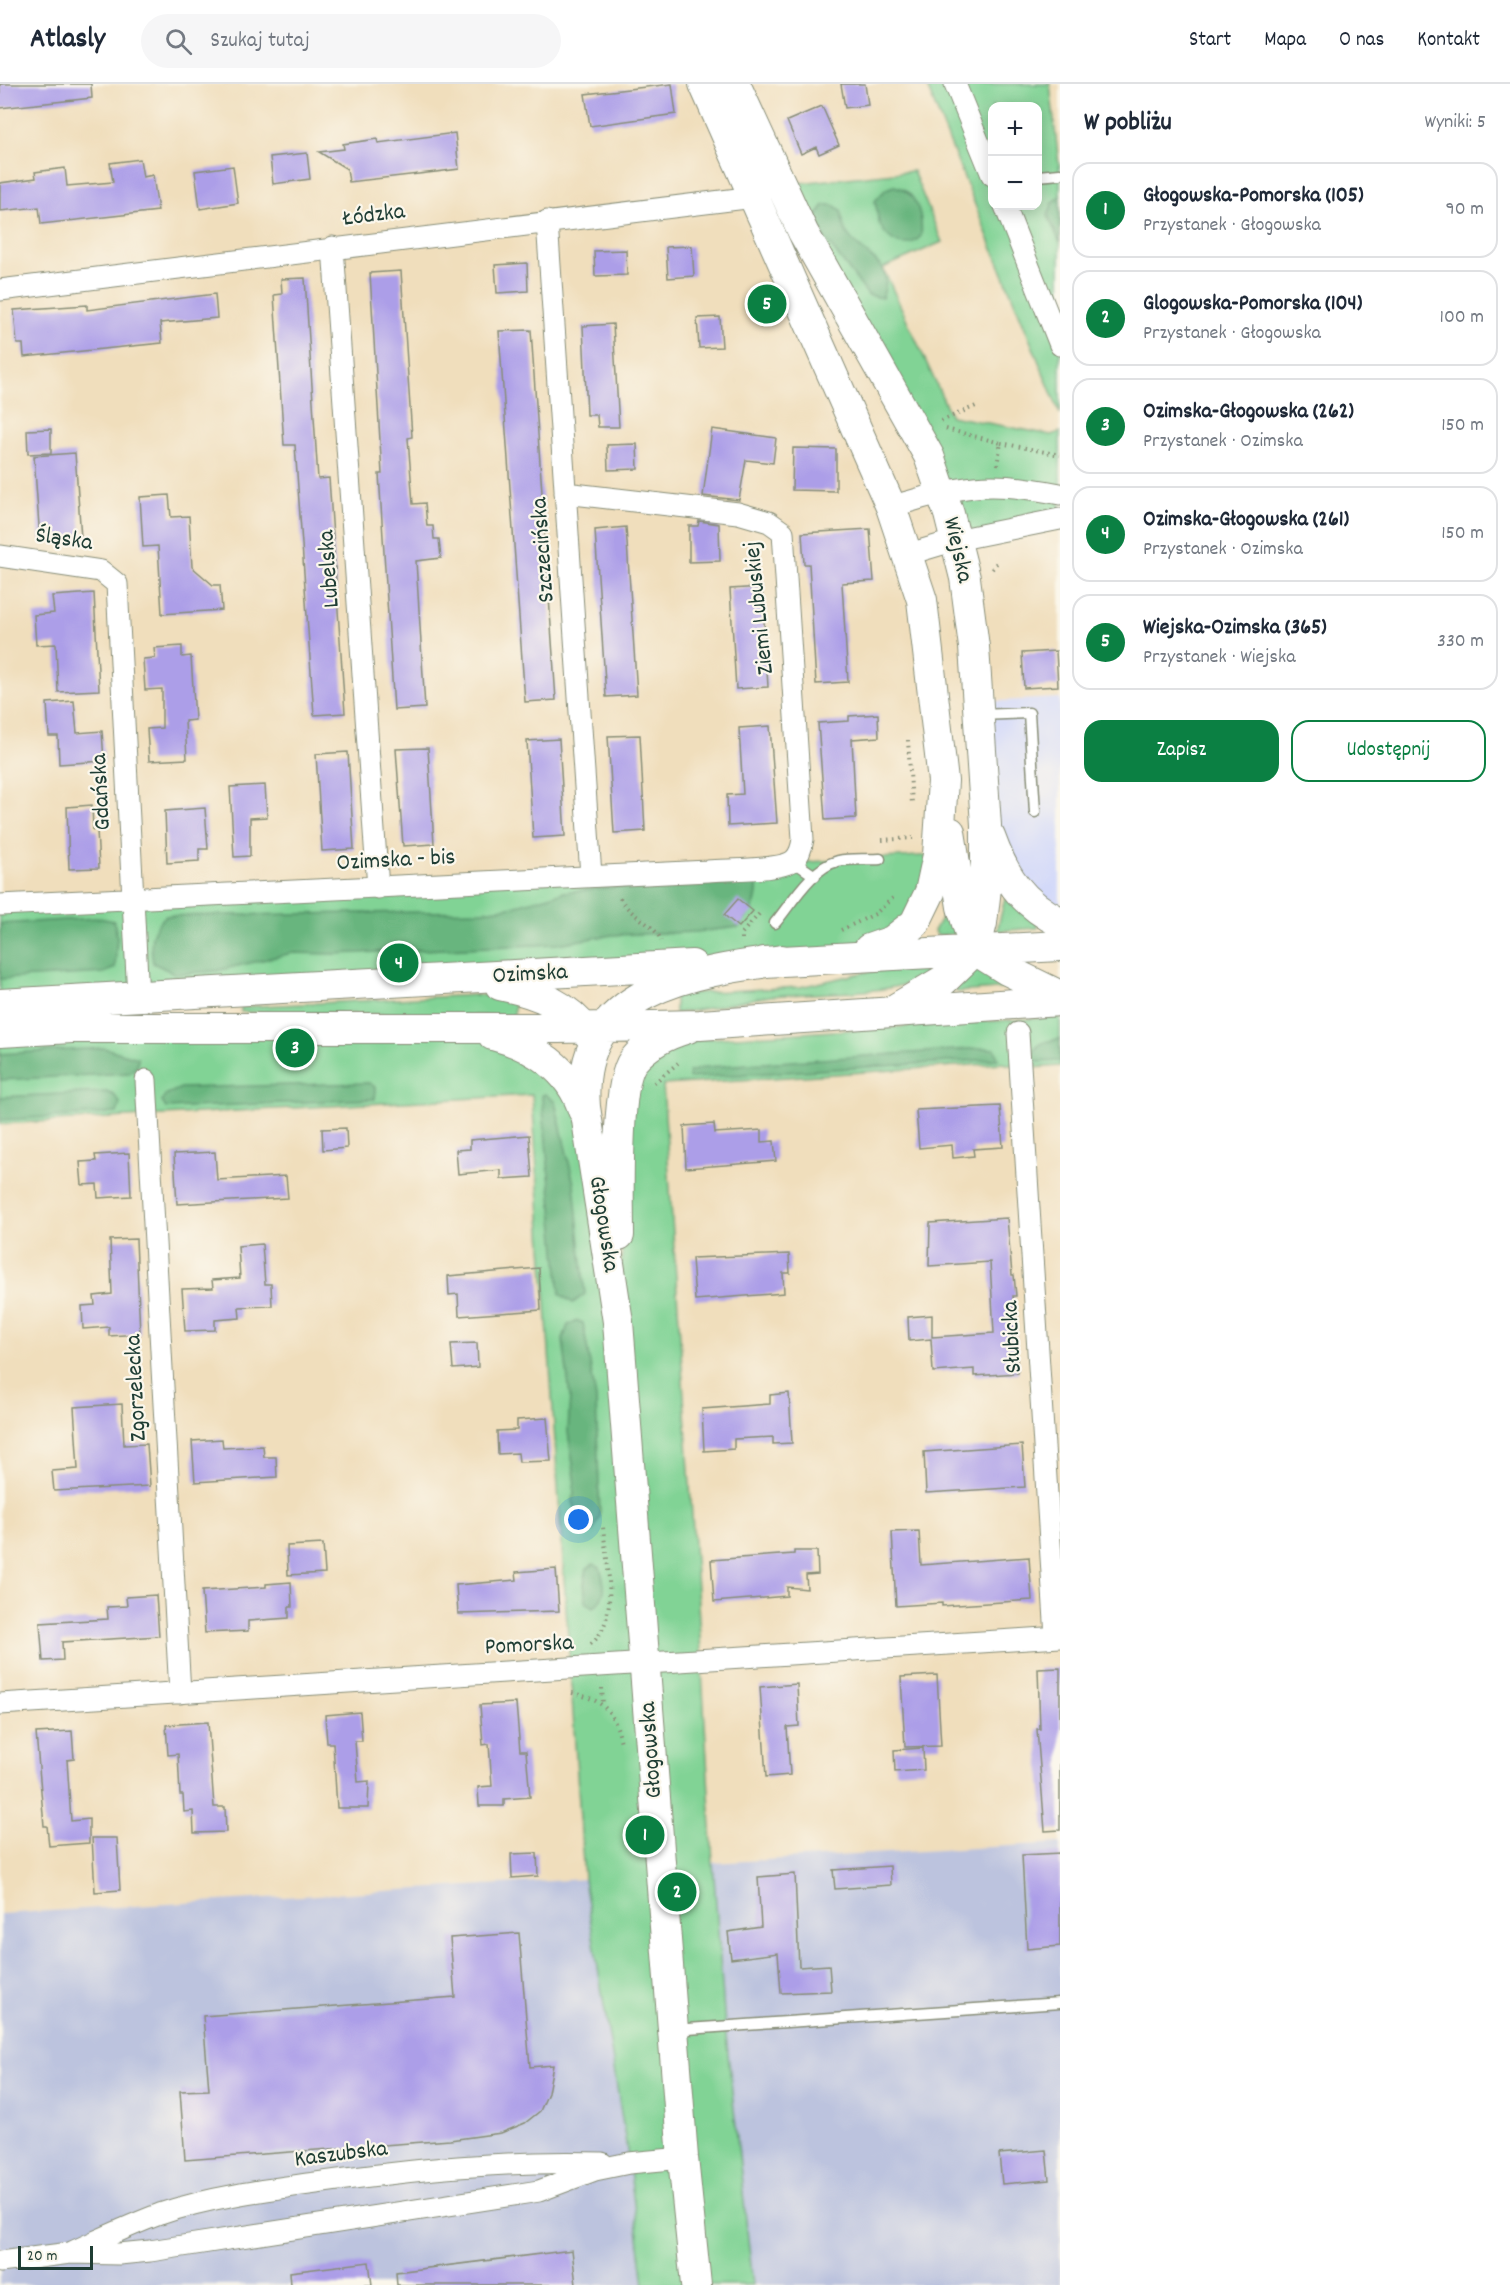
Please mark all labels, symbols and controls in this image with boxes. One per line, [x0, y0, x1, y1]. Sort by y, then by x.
search box [141, 14, 561, 68]
text: Atlasly [30, 21, 105, 61]
icon: search [162, 25, 195, 58]
text: Szukaj tutaj [210, 26, 310, 57]
text: Start [1189, 26, 1231, 56]
text: Mapa [1264, 26, 1306, 56]
text: O nas [1339, 26, 1384, 56]
text: Kontakt [1417, 26, 1480, 56]
map controls [988, 102, 1042, 210]
button: + [988, 102, 1042, 156]
text: W pobliżu [1084, 105, 1172, 142]
text: Wyniki: 5 [1425, 109, 1486, 137]
button: − [988, 156, 1042, 210]
text: Głogowska-Pomorska (105) [1143, 181, 1364, 212]
street label: Łódzka [340, 195, 408, 237]
text: 1 [1103, 196, 1108, 224]
text: 90 m [1446, 196, 1484, 224]
text: Przystanek · Głogowska [1143, 212, 1321, 240]
pin: 5 [748, 282, 786, 326]
text: Glogowska-Pomorska (104) [1143, 289, 1362, 320]
text: 2 [1101, 304, 1110, 332]
text: 100 m [1440, 304, 1484, 332]
text: Przystanek · Głogowska [1143, 320, 1321, 348]
text: Ozimska-Głogowska (262) [1143, 397, 1354, 428]
text: 3 [1101, 412, 1110, 440]
text: 150 m [1441, 412, 1484, 440]
text: Przystanek · Ozimska [1143, 428, 1303, 456]
street label: Szczecińska [523, 496, 565, 604]
text: Ozimska-Głogowska (261) [1143, 505, 1349, 536]
street label: Wiejska [933, 514, 981, 587]
street label: Śląska [33, 519, 96, 561]
text: 4 [1101, 520, 1110, 548]
text: 150 m [1441, 520, 1484, 548]
street label: Lubelska [310, 528, 350, 609]
text: Przystanek · Ozimska [1143, 536, 1303, 564]
street label: Ziemi Lubuskiej [736, 540, 784, 676]
text: Wiejska-Ozimska (365) [1143, 613, 1327, 644]
text: 5 [1101, 628, 1110, 656]
text: 330 m [1437, 628, 1484, 656]
text: Przystanek · Wiejska [1143, 644, 1296, 672]
button: Zapisz [1084, 720, 1279, 782]
button: Udostępnij [1291, 720, 1486, 782]
street label: Gdańska [83, 752, 121, 831]
street label: Ozimska - bis [336, 841, 456, 881]
pin: 4 [380, 940, 418, 986]
street label: Ozimska [492, 956, 569, 994]
pin: 3 [276, 1026, 314, 1070]
street label: Głogowska [579, 1174, 627, 1275]
street label: Słubicka [994, 1299, 1032, 1374]
street label: Zgorzelecka [117, 1333, 157, 1443]
your location [564, 1505, 593, 1534]
street label: Pomorska [484, 1627, 575, 1665]
street label: Głogowska [632, 1700, 672, 1799]
pin: 1 [626, 1812, 664, 1858]
pin: 2 [658, 1870, 696, 1914]
street label: Kaszubska [293, 2132, 390, 2178]
scale bar [18, 2243, 93, 2270]
text: 20 m [27, 2245, 57, 2268]

